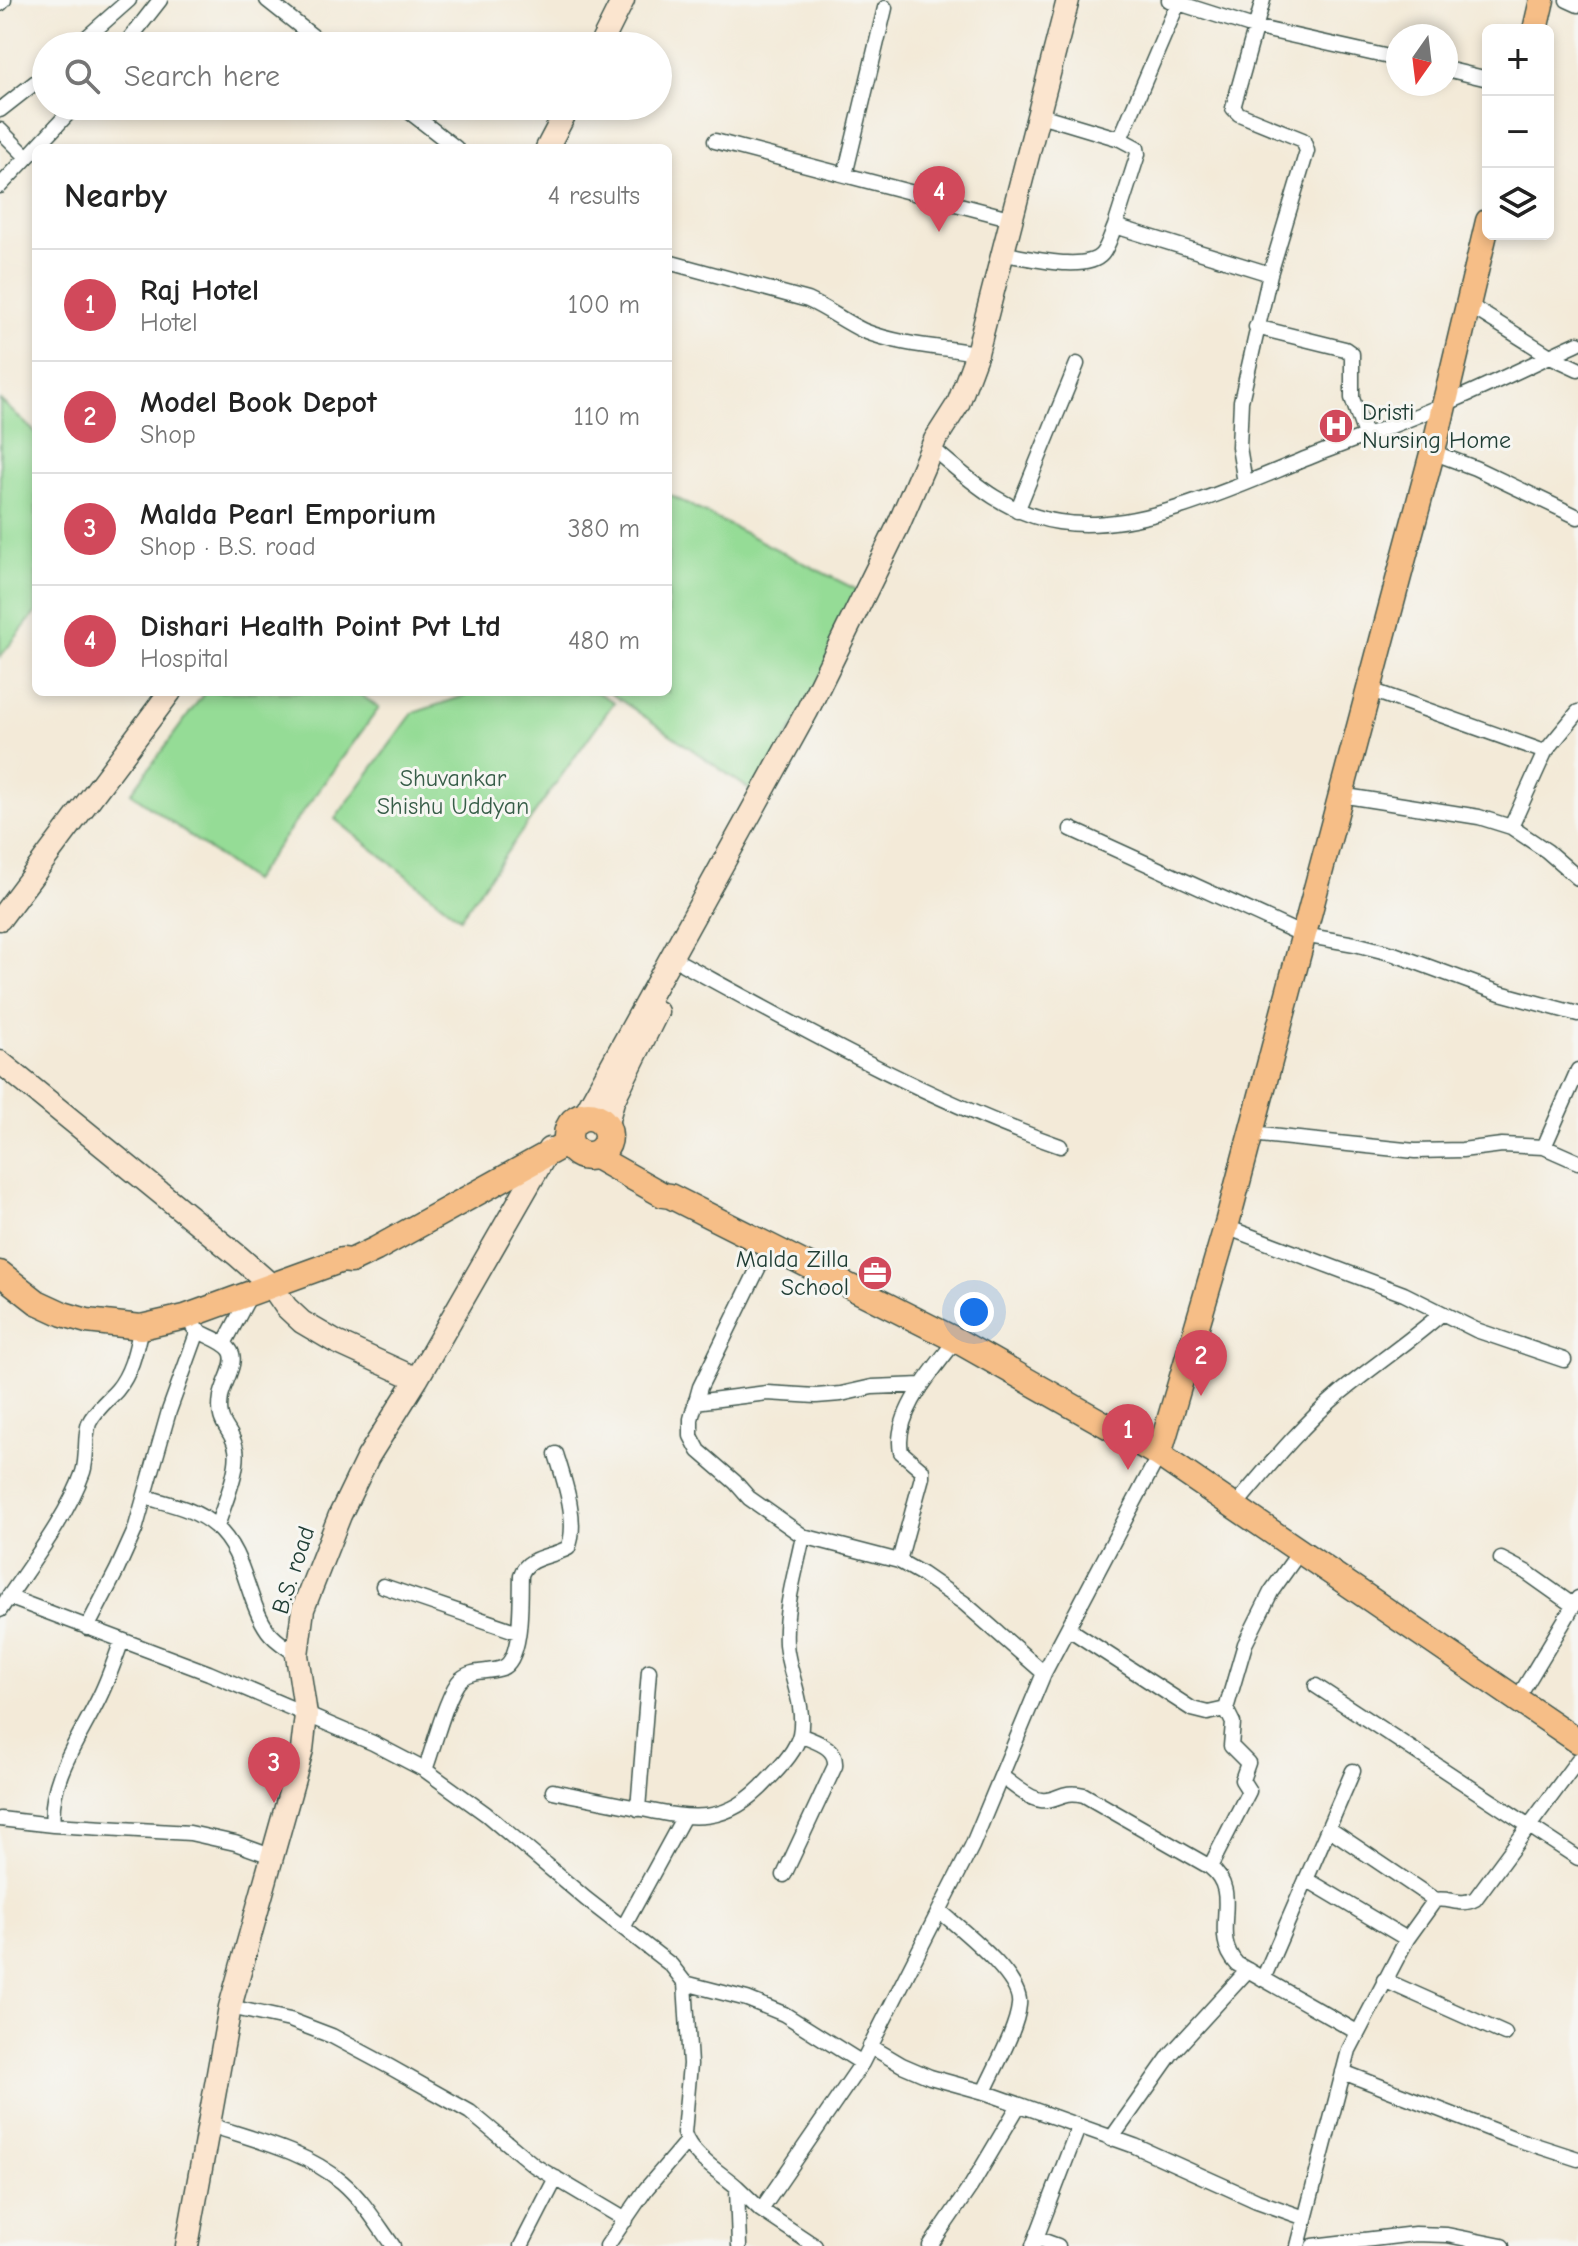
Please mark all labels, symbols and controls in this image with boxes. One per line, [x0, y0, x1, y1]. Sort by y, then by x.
north arrow [1386, 24, 1458, 96]
map controls [1482, 24, 1554, 240]
button: + [1482, 24, 1554, 96]
search box [32, 32, 672, 120]
icon: search [60, 54, 104, 98]
text: Search here [124, 59, 280, 94]
button: − [1482, 96, 1554, 168]
pin: 4 [913, 166, 965, 232]
button: layers [1482, 168, 1554, 240]
text: Nearby [64, 176, 167, 216]
text: 4 results [548, 181, 640, 211]
text: Raj Hotel [140, 273, 259, 308]
text: 1 [85, 290, 95, 320]
text: 100 m [568, 290, 640, 320]
text: Hotel [140, 308, 198, 338]
text: Model Book Depot [140, 385, 377, 420]
place label: Dristi Nursing Home [1362, 398, 1511, 454]
text: 2 [84, 402, 96, 432]
text: 110 m [573, 402, 640, 432]
hospital icon: Dristi Nursing Home [1317, 407, 1355, 445]
text: Shop [140, 420, 196, 450]
text: Malda Pearl Emporium [140, 497, 436, 532]
text: 3 [84, 514, 96, 544]
text: 380 m [567, 514, 640, 544]
text: Shop · B.S. road [140, 532, 316, 562]
text: Dishari Health Point Pvt Ltd [140, 609, 501, 644]
text: 4 [84, 626, 96, 656]
text: 480 m [568, 626, 640, 656]
text: Hospital [140, 644, 229, 674]
park label: Shuvankar Shishu Uddyan [377, 764, 529, 820]
place label: Malda Zilla School [736, 1245, 849, 1301]
office icon: Malda Zilla School [856, 1254, 894, 1292]
your location [954, 1292, 994, 1332]
pin: 2 [1175, 1330, 1227, 1396]
pin: 1 [1102, 1404, 1154, 1470]
street label: B.S. road [266, 1523, 320, 1617]
pin: 3 [248, 1737, 300, 1803]

